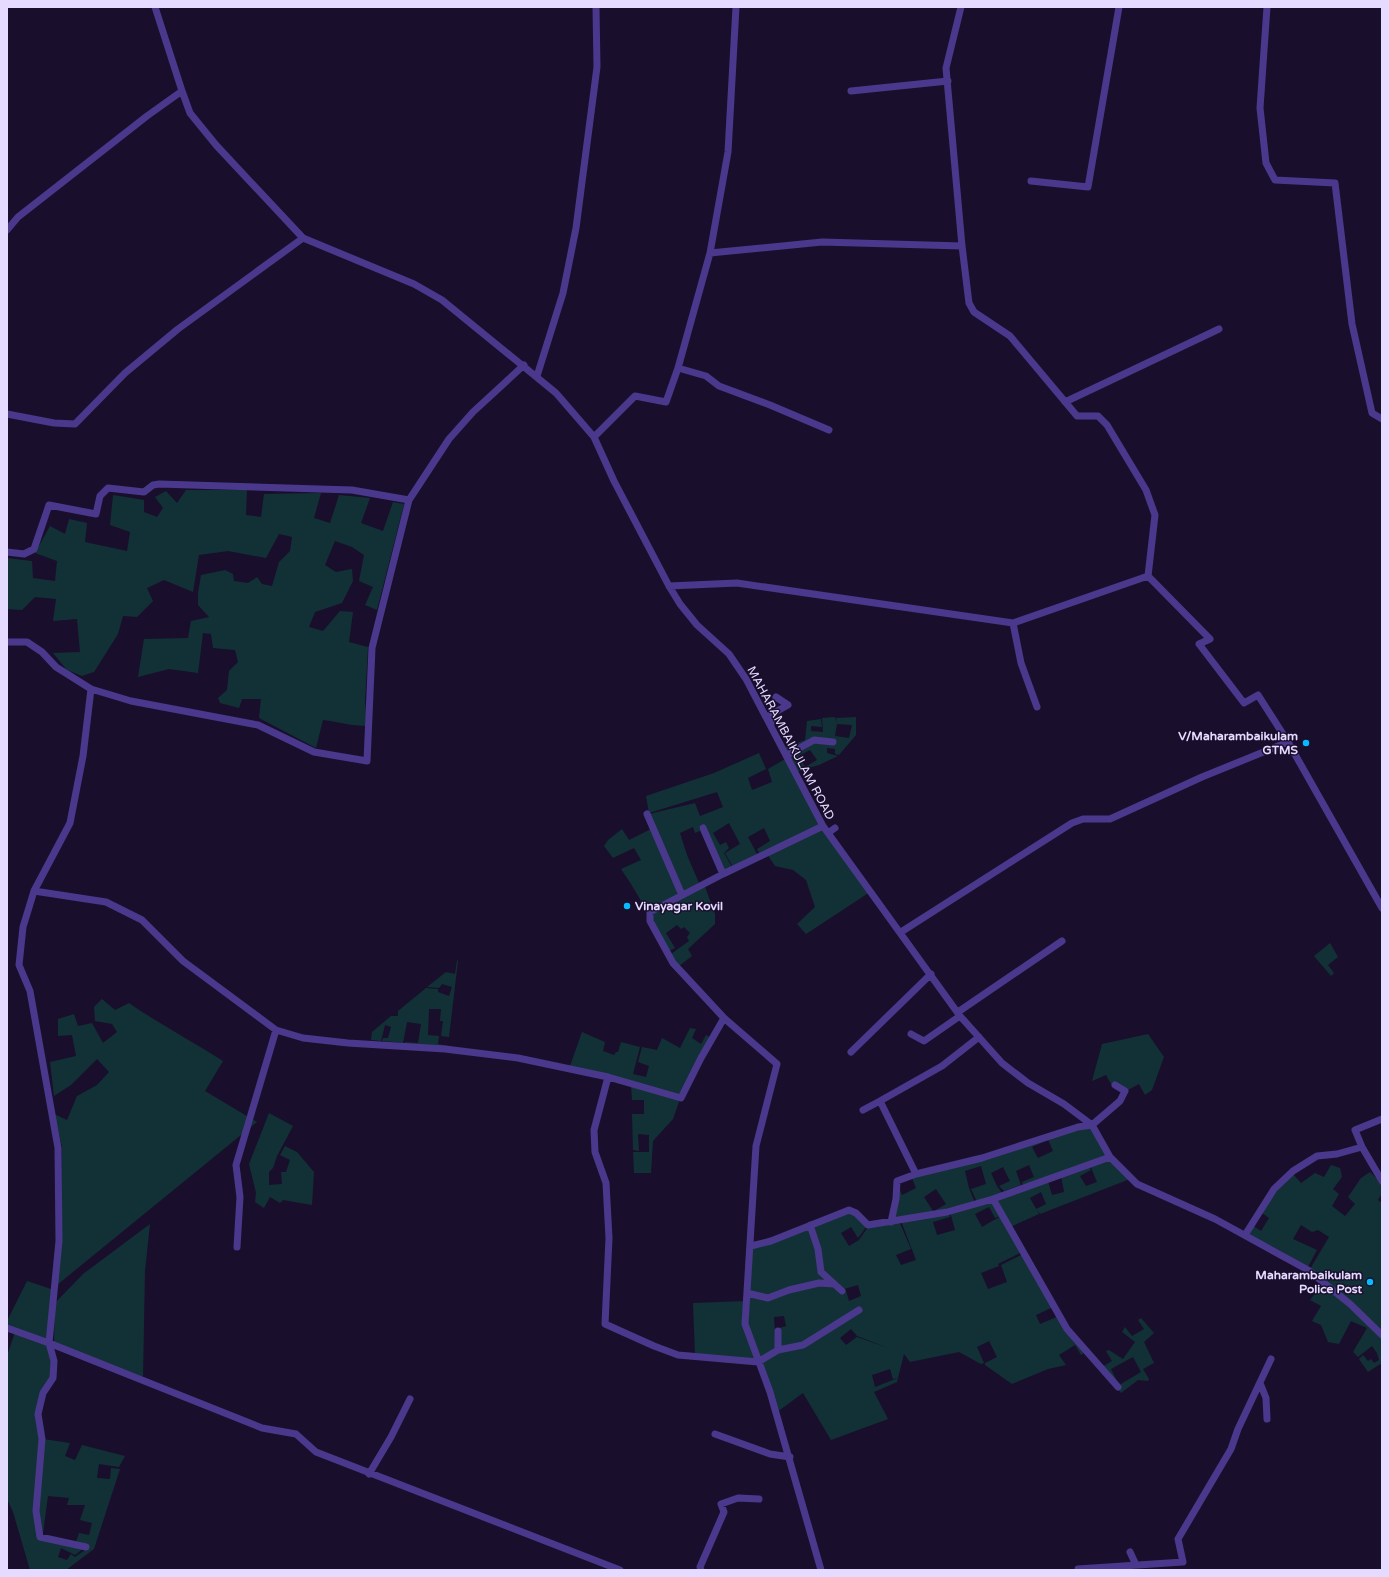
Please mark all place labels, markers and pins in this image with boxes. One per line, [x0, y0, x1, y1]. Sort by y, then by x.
place label: V/Maharambaikulam GTMS [1178, 729, 1299, 757]
marker: V/Maharambaikulam GTMS [1301, 738, 1311, 748]
place label: Vinayagar Kovil [635, 899, 723, 914]
marker: Vinayagar Kovil [622, 901, 632, 911]
place label: Maharambaikulam Police Post [1255, 1268, 1362, 1296]
marker: Maharambaikulam Police Post [1365, 1277, 1375, 1287]

